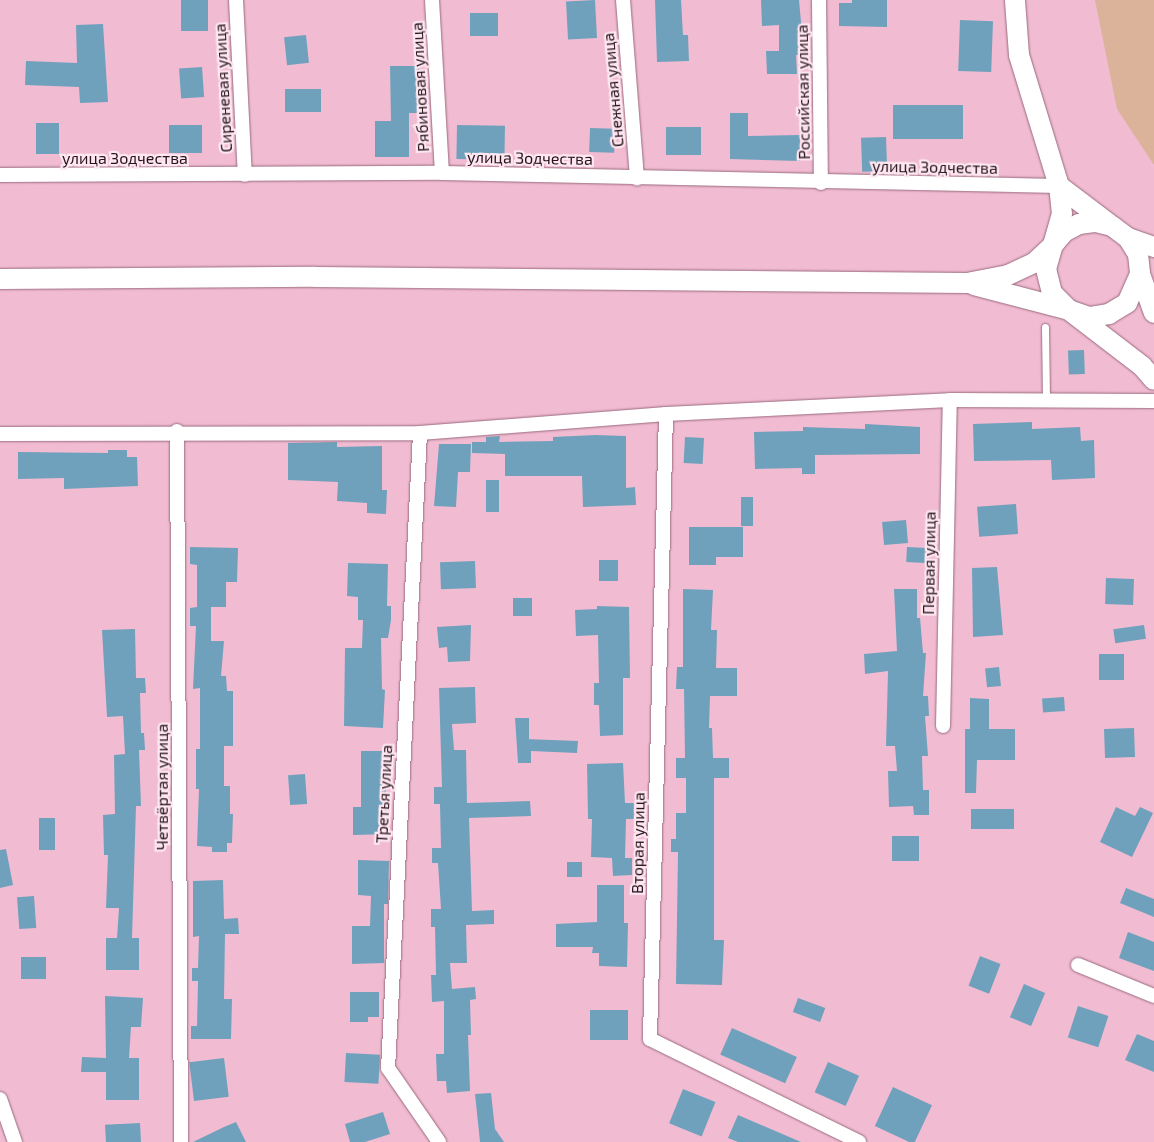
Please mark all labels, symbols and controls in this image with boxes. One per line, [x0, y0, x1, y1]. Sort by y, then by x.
street label: Рябиновая улица [407, 22, 433, 152]
street label: Сиреневая улица [210, 23, 236, 153]
street label: Российская улица [792, 24, 814, 160]
street label: Снежная улица [598, 32, 628, 148]
street label: улица Зодчества [467, 147, 593, 169]
street label: улица Зодчества [62, 148, 188, 168]
street label: улица Зодчества [872, 156, 998, 178]
street label: Первая улица [918, 511, 940, 615]
street label: Четвёртая улица [152, 724, 172, 850]
street label: Третья улица [372, 744, 396, 844]
street label: Вторая улица [628, 792, 648, 894]

